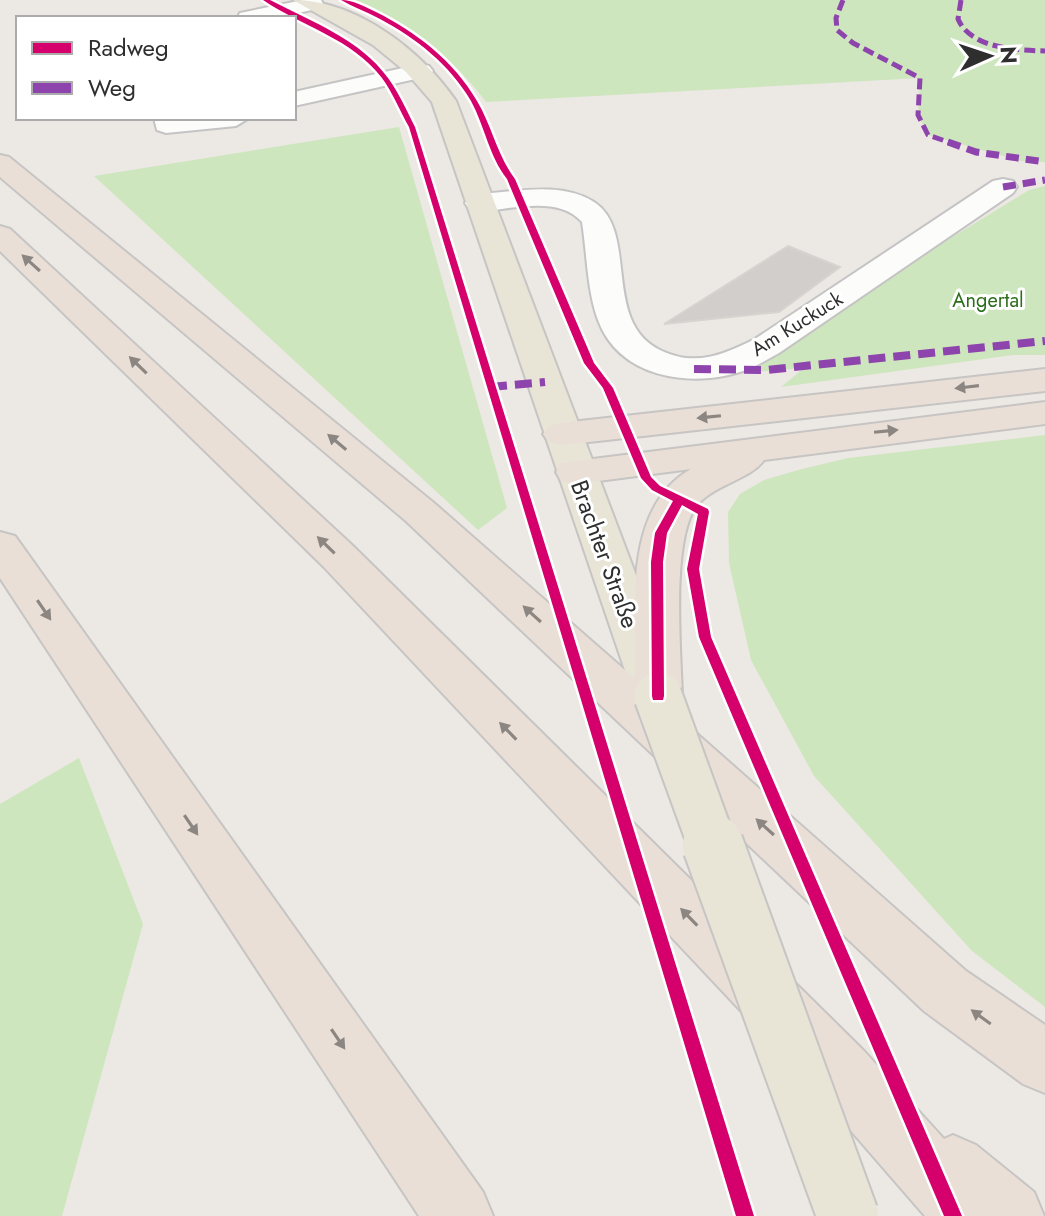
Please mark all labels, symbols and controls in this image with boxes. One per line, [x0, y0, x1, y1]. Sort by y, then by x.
legend [16, 16, 296, 120]
north arrow [949, 16, 1029, 96]
text: Radweg [88, 30, 169, 65]
text: N [993, 45, 1025, 65]
text: Weg [88, 70, 136, 105]
one-way arrow [21, 255, 40, 273]
street label: Am Kuckuck [746, 284, 849, 364]
park label: Angertal [952, 286, 1024, 315]
one-way arrow [129, 356, 148, 375]
one-way arrow [955, 381, 980, 394]
one-way arrow [696, 410, 721, 423]
one-way arrow [874, 424, 899, 437]
one-way arrow [327, 434, 347, 451]
street label: Brachter Straße [562, 475, 648, 633]
one-way arrow [317, 536, 336, 554]
one-way arrow [36, 600, 51, 621]
one-way arrow [523, 605, 542, 623]
one-way arrow [499, 722, 518, 741]
one-way arrow [183, 814, 198, 835]
one-way arrow [756, 819, 776, 836]
one-way arrow [681, 908, 699, 927]
one-way arrow [970, 1009, 992, 1025]
one-way arrow [330, 1029, 345, 1050]

